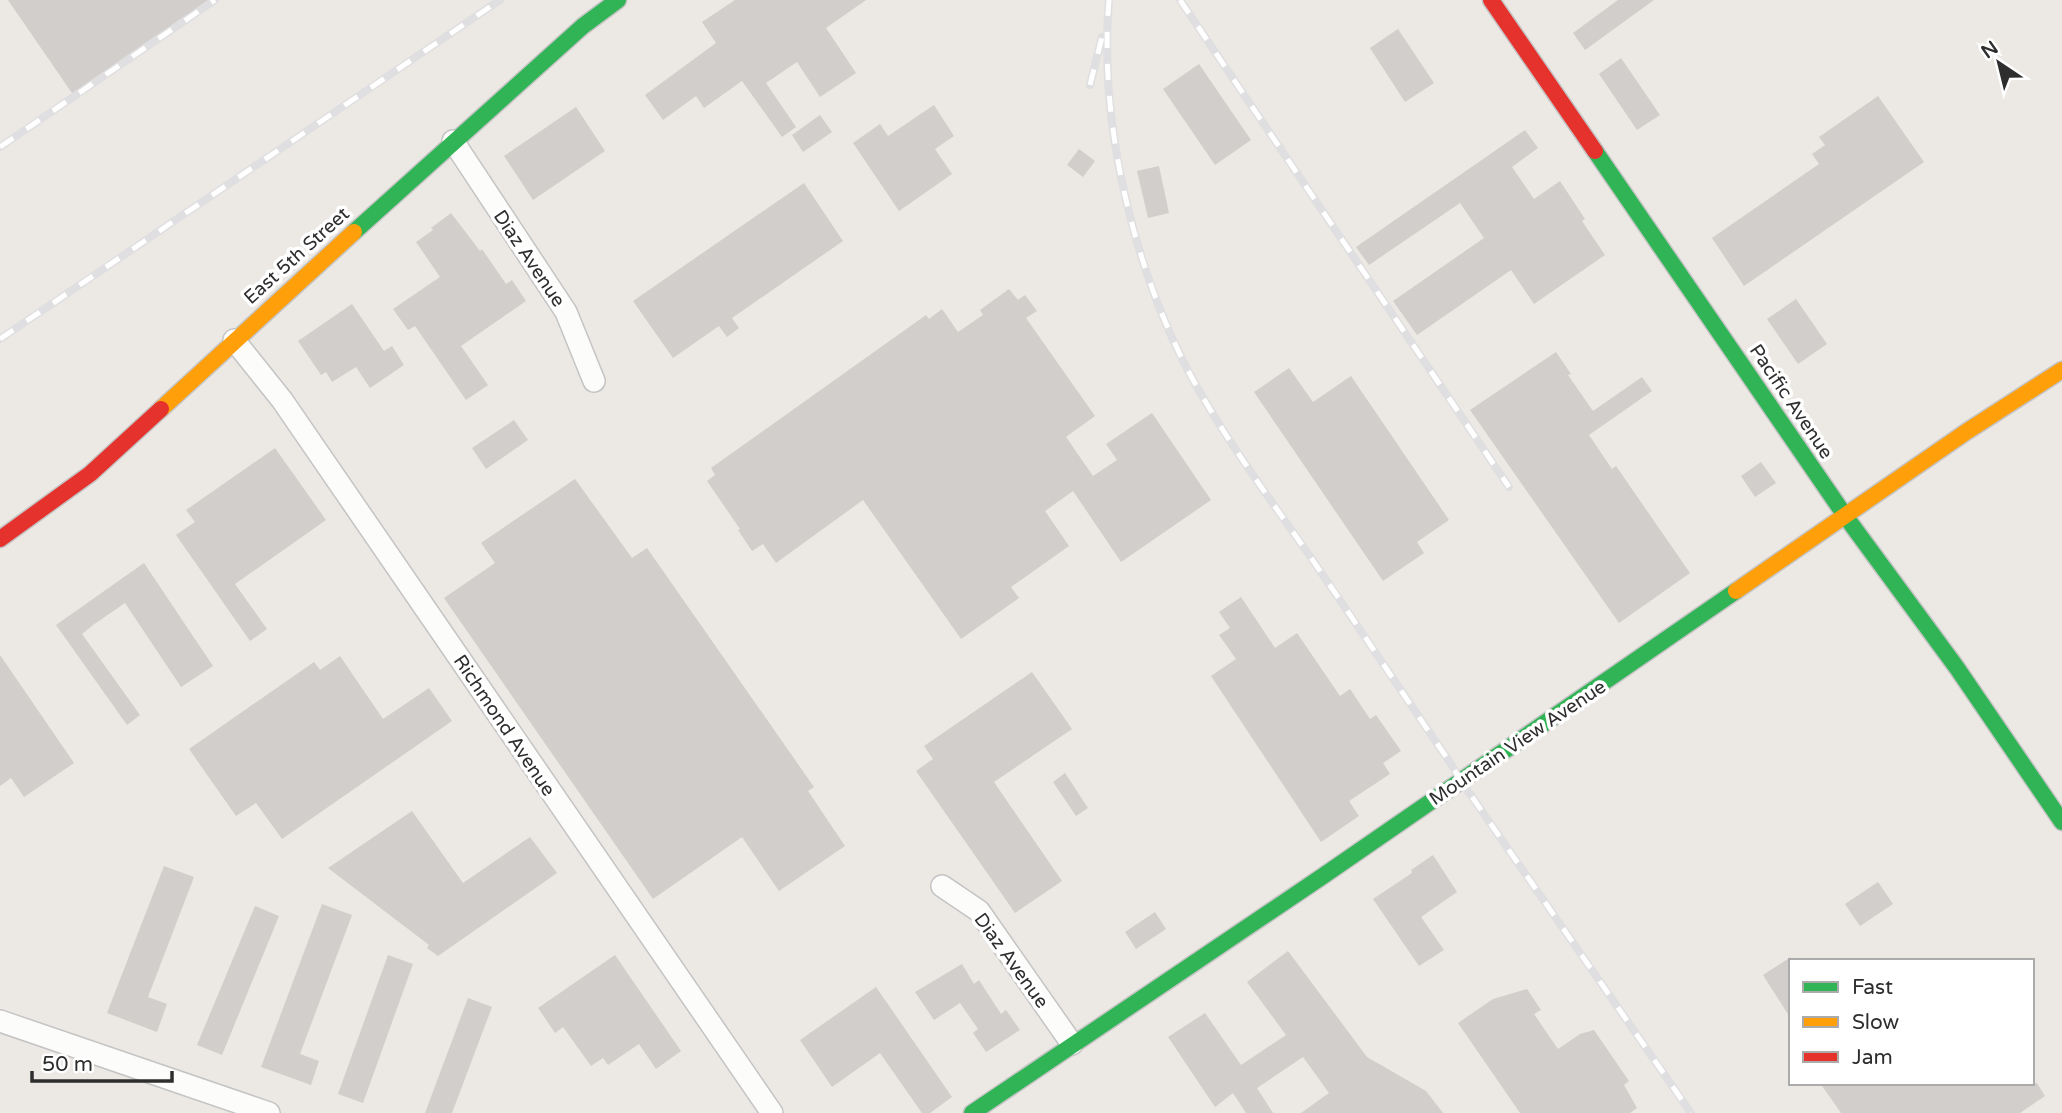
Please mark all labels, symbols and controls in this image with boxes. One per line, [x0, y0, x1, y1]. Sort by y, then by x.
north arrow [1964, 28, 2034, 98]
text: N [1977, 37, 2002, 63]
street label: East 5th Street [240, 203, 354, 309]
street label: Diaz Avenue [489, 206, 570, 311]
street label: Pacific Avenue [1745, 340, 1837, 463]
street label: Richmond Avenue [449, 651, 560, 800]
street label: Mountain View Avenue [1425, 676, 1610, 810]
street label: Diaz Avenue [969, 909, 1053, 1012]
legend [1789, 959, 2034, 1085]
text: Fast [1852, 975, 1893, 1000]
text: Slow [1852, 1010, 1900, 1035]
scale bar [32, 1040, 172, 1084]
text: Jam [1852, 1045, 1893, 1070]
text: 50 m [42, 1052, 93, 1077]

